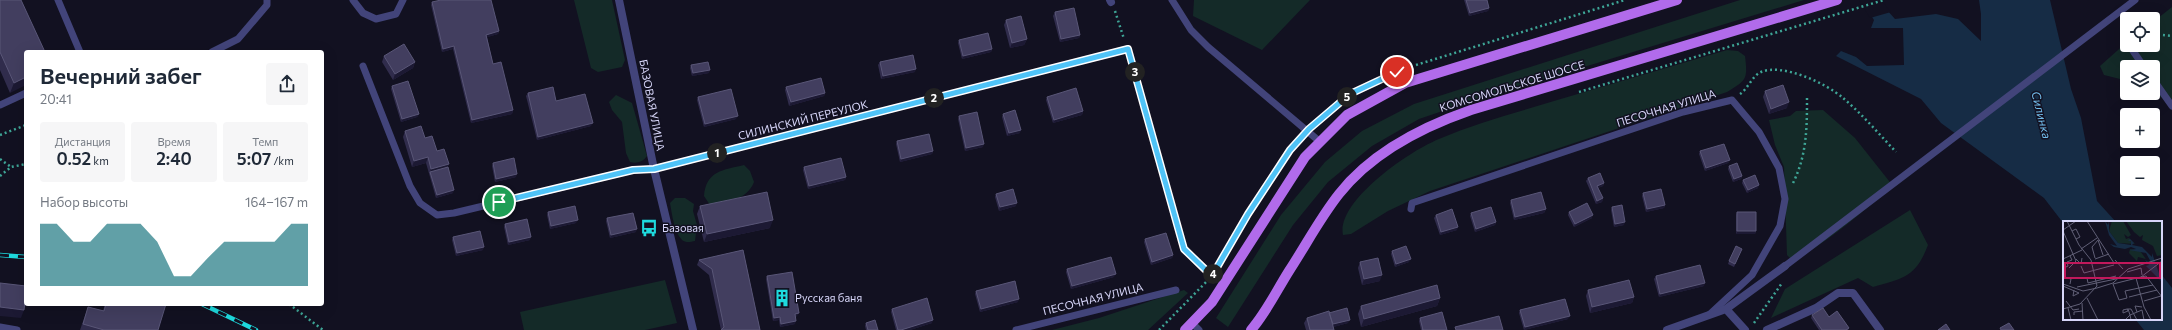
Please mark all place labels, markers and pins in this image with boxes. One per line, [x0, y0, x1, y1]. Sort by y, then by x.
pin [1380, 55, 1414, 89]
pin: 3 [1125, 62, 1145, 82]
pin: 5 [1337, 87, 1357, 107]
pin: 2 [924, 88, 944, 108]
pin: 1 [707, 143, 727, 163]
pin [482, 185, 516, 219]
bus stop icon: Базовая [639, 218, 659, 238]
place label: Базовая [662, 221, 704, 234]
pin: 4 [1203, 264, 1223, 284]
building icon: Русская баня [772, 288, 792, 308]
place label: Русская баня [795, 291, 862, 304]

